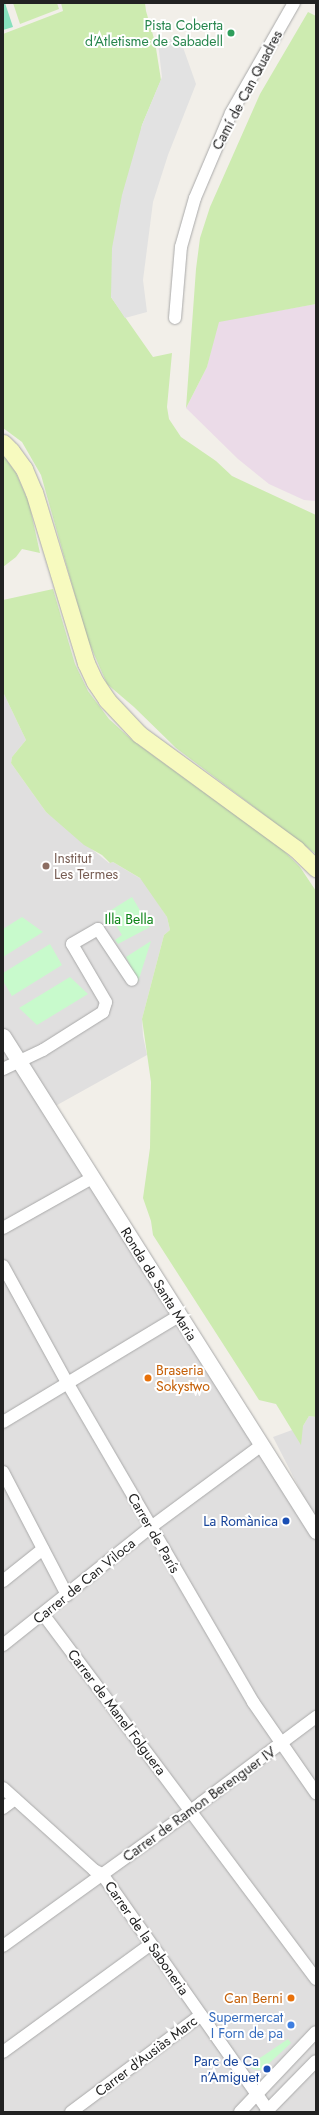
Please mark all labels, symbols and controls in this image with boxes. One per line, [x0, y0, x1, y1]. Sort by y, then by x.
place label: Pista Coberta d'Atletisme de Sabadell [85, 17, 223, 50]
street label: Camí de Can Quadres [208, 27, 286, 153]
marker: Pista Coberta d'Atletisme de Sabadell [226, 28, 236, 38]
place label: Institut Les Termes [54, 850, 118, 882]
marker: Institut Les Termes [41, 861, 51, 871]
park label: Illa Bella [105, 911, 153, 927]
street label: Ronda de Santa Maria [117, 1224, 201, 1344]
place label: Braseria Sokystwo [156, 1362, 210, 1394]
marker: Braseria Sokystwo [143, 1373, 153, 1383]
street label: Carrer de París [124, 1490, 184, 1576]
place label: La Romànica [203, 1513, 278, 1529]
marker: La Romànica [281, 1516, 291, 1526]
street label: Carrer de Can Viloca [30, 1535, 138, 1627]
street label: Carrer de Manel Folguera [64, 1646, 170, 1778]
street label: Carrer de Ramon Berenguer IV [119, 1743, 279, 1865]
street label: Carrer de la Saboneria [101, 1878, 193, 1998]
place label: Can Berni [224, 1990, 283, 2006]
marker: Can Berni [286, 1993, 296, 2003]
place label: Supermercat I Forn de pa [208, 2009, 283, 2042]
street label: Carrer d'Ausiàs Marc [92, 2012, 200, 2100]
marker: Supermercat I Forn de pa [286, 2020, 296, 2030]
place label: Parc de Ca n’Amiguet [194, 2053, 259, 2086]
marker: Parc de Ca n’Amiguet [262, 2064, 272, 2074]

